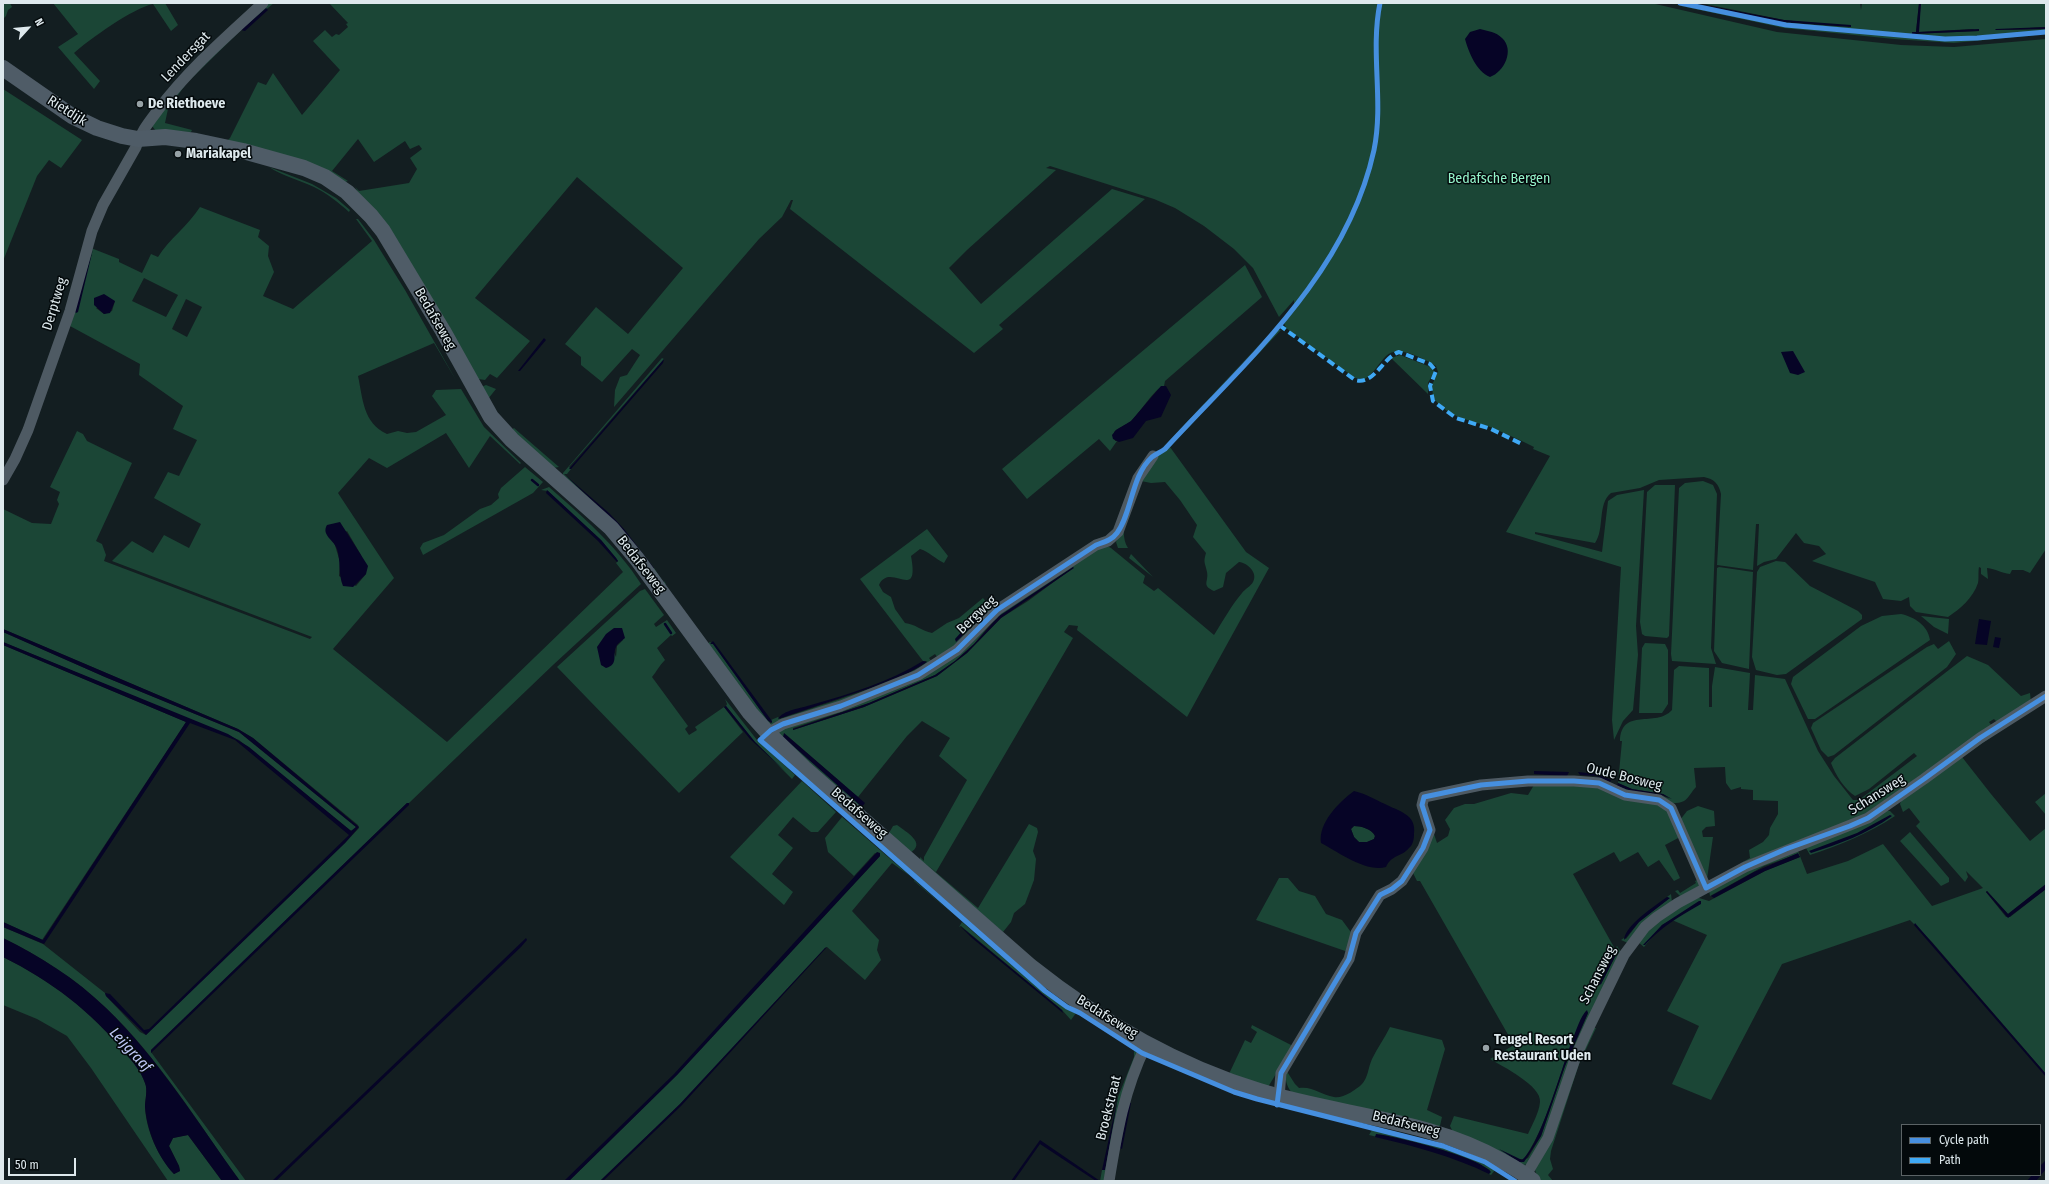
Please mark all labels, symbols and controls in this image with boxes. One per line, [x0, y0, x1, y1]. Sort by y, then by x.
north arrow [8, 8, 48, 48]
text: N [32, 16, 46, 28]
street label: Lendersgat [158, 28, 214, 86]
street label: Rietdijk [44, 92, 90, 130]
place label: De Riethoeve [148, 96, 225, 112]
marker: De Riethoeve [135, 99, 145, 109]
place label: Mariakapel [186, 146, 251, 162]
marker: Mariakapel [173, 149, 183, 159]
park label: Bedafsche Bergen [1448, 171, 1550, 187]
street label: Derptweg [39, 275, 71, 333]
street label: Bedafseweg [411, 285, 459, 353]
street label: Bedafseweg [613, 533, 669, 597]
street label: Bergweg [954, 592, 1000, 638]
street label: Oude Bosweg [1584, 759, 1664, 795]
street label: Schansweg [1846, 771, 1908, 819]
street label: Bedafseweg [828, 784, 890, 842]
street label: Schansweg [1576, 943, 1620, 1007]
street label: Bedafseweg [1073, 992, 1141, 1042]
water label: Leijgraaf [105, 1024, 155, 1076]
place label: Teugel Resort Restaurant Uden [1494, 1032, 1591, 1064]
marker: Teugel Resort Restaurant Uden [1481, 1043, 1491, 1053]
street label: Broekstraat [1093, 1074, 1125, 1142]
street label: Bedafseweg [1371, 1108, 1441, 1140]
legend [1901, 1124, 2041, 1176]
text: Cycle path [1939, 1133, 1989, 1147]
scale bar [10, 1150, 78, 1176]
text: Path [1939, 1153, 1961, 1167]
text: 50 m [15, 1158, 39, 1172]

